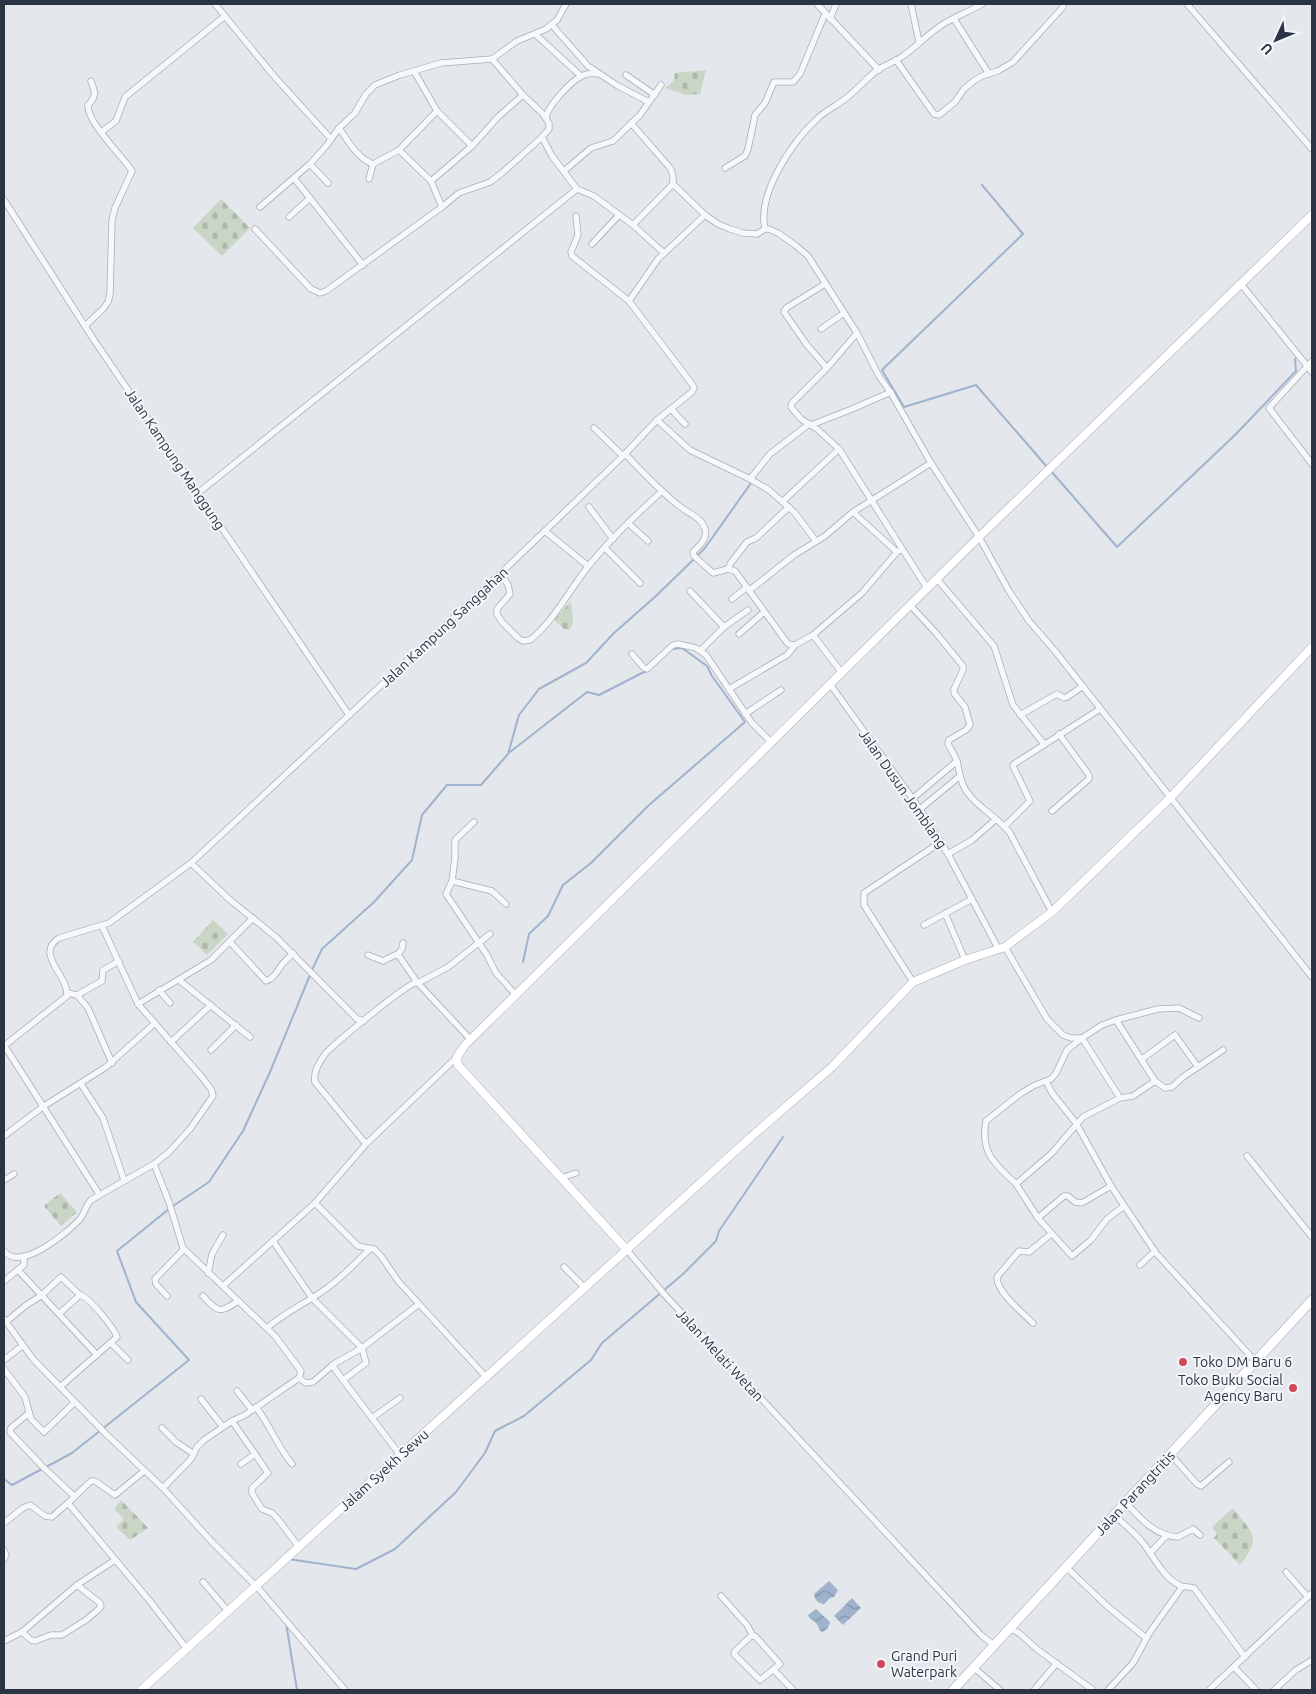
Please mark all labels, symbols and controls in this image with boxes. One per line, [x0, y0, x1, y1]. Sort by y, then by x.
north arrow [1251, 15, 1301, 65]
text: U [1257, 40, 1276, 58]
street label: Jalan Kampung Manggung [122, 385, 228, 533]
street label: Jalan Kampung Sanggahan [377, 564, 511, 690]
street label: Jalan Dusun Jomblang [856, 726, 950, 852]
street label: Jalan Melati Wetan [673, 1306, 767, 1404]
place label: Toko DM Baru 6 [1193, 1354, 1292, 1370]
marker: Toko DM Baru 6 [1177, 1356, 1189, 1368]
place label: Toko Buku Social Agency Baru [1178, 1372, 1283, 1404]
marker: Toko Buku Social Agency Baru [1287, 1382, 1299, 1394]
street label: Jalam Syekh Sewu [336, 1426, 432, 1514]
street label: Jalan Parangtritis [1092, 1448, 1178, 1538]
place label: Grand Puri Waterpark [891, 1648, 957, 1680]
marker: Grand Puri Waterpark [875, 1658, 887, 1670]

